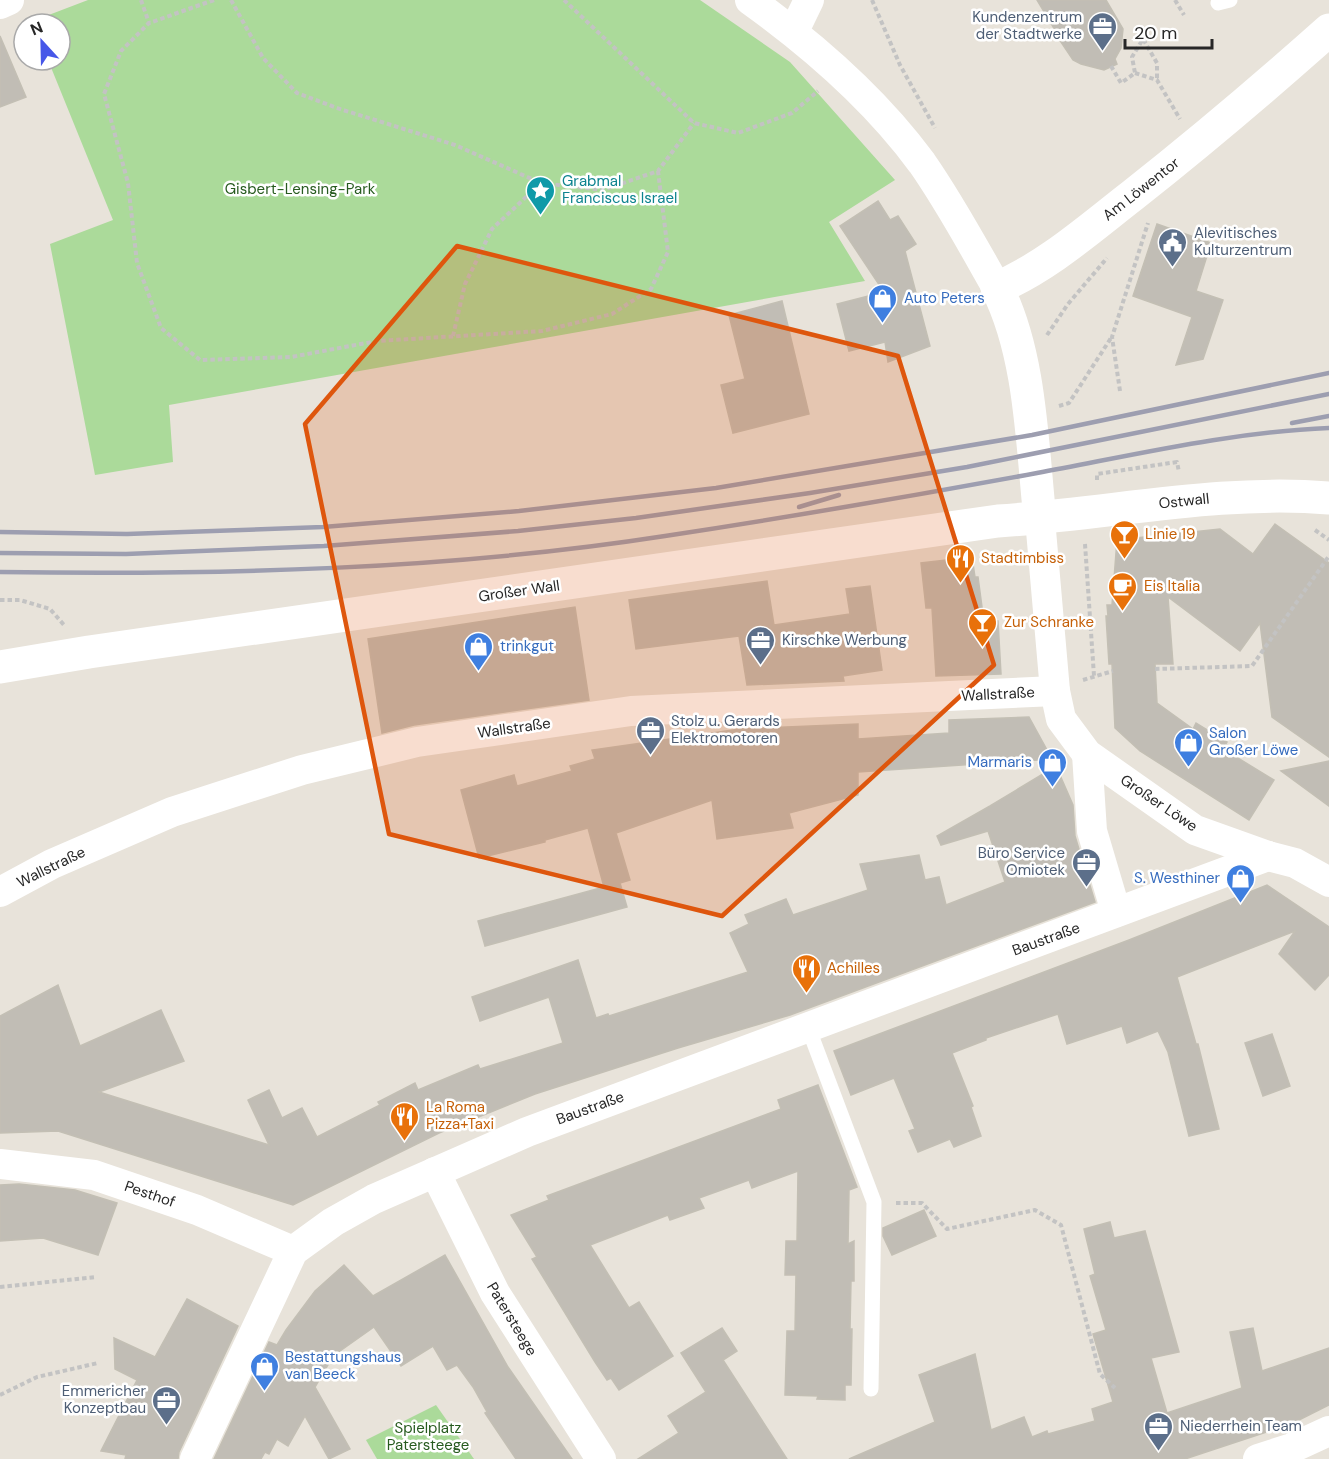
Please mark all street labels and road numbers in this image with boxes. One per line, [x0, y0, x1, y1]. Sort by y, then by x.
street label: Am Löwentor [1099, 153, 1184, 225]
street label: Ostwall [1158, 488, 1210, 514]
street label: Großer Wall [477, 575, 561, 607]
street label: Wallstraße [961, 682, 1035, 706]
street label: Wallstraße [476, 713, 552, 743]
street label: Großer Löwe [1116, 770, 1202, 836]
street label: Wallstraße [14, 842, 88, 892]
street label: Baustraße [1009, 917, 1083, 961]
street label: Baustraße [553, 1086, 627, 1130]
street label: Pesthof [122, 1176, 178, 1212]
street label: Patersteege [482, 1278, 542, 1360]

